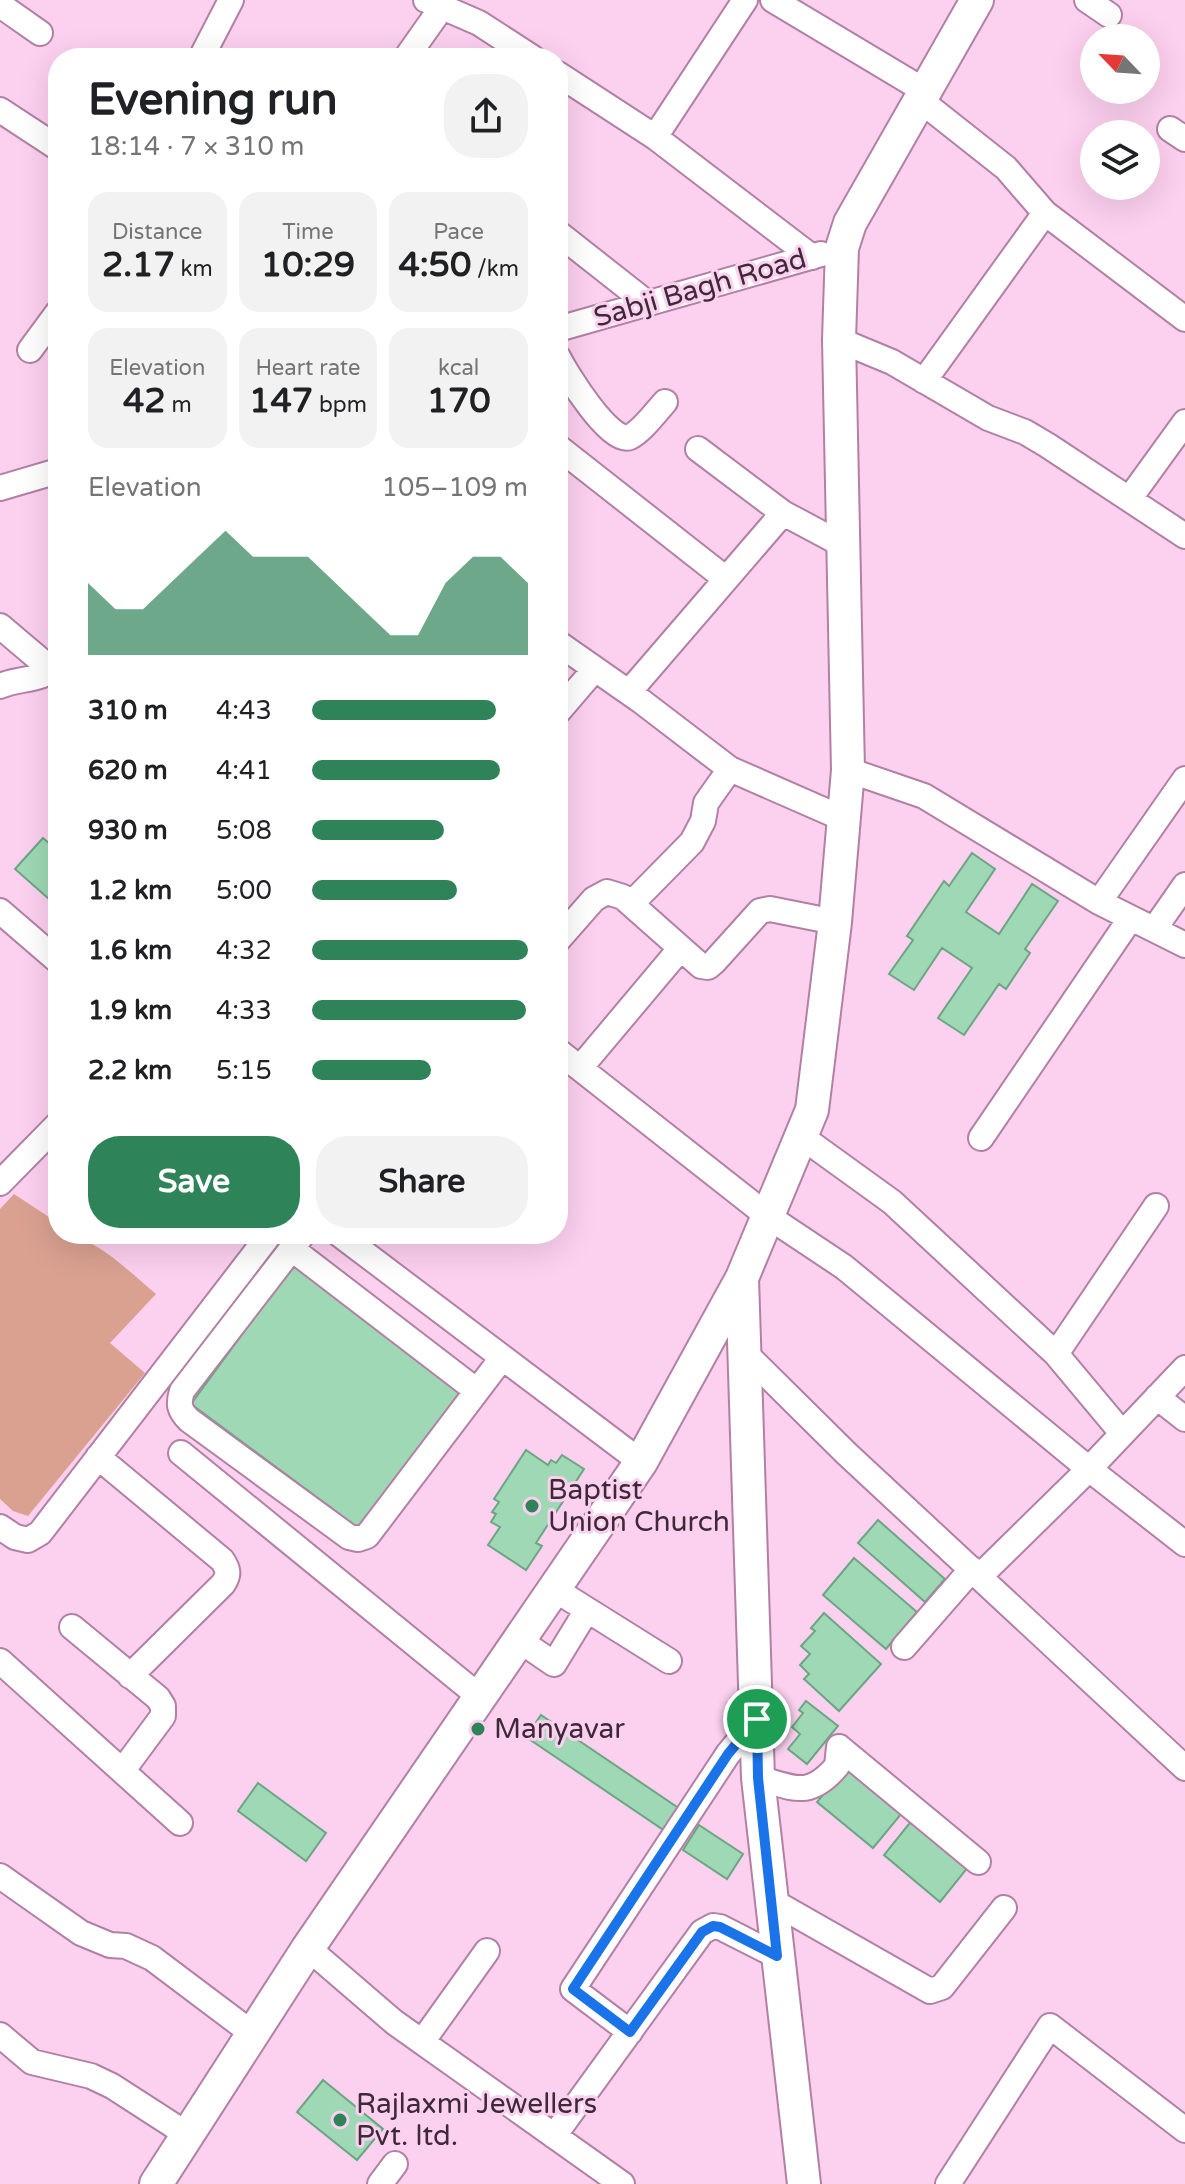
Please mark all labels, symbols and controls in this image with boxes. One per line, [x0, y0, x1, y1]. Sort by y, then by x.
north arrow [1080, 24, 1160, 104]
map controls [1080, 24, 1160, 200]
text: Evening run [88, 74, 337, 127]
button: share [444, 74, 528, 158]
button: layers [1080, 120, 1160, 200]
text: 18:14 · 7 × 310 m [88, 131, 304, 162]
text: Distance [112, 219, 203, 245]
text: Time [282, 219, 334, 245]
text: Pace [433, 219, 484, 245]
street label: Sabji Bagh Road [590, 241, 810, 335]
text: 2.17 [102, 245, 175, 286]
text: 10:29 [261, 245, 355, 286]
text: 4:50 [398, 245, 471, 286]
text: km [175, 256, 213, 282]
text: /km [471, 256, 519, 282]
text: Elevation [109, 355, 205, 381]
text: Heart rate [256, 355, 360, 381]
text: kcal [438, 355, 479, 381]
text: 42 [123, 381, 166, 422]
text: 147 [249, 381, 313, 422]
text: 170 [427, 381, 491, 422]
text: m [166, 392, 192, 418]
text: bpm [313, 392, 367, 418]
text: Elevation [88, 472, 202, 503]
text: 105–109 m [382, 472, 528, 503]
text: 310 m [88, 695, 168, 726]
text: 4:43 [216, 695, 272, 726]
text: 620 m [88, 755, 168, 786]
text: 4:41 [216, 755, 272, 786]
text: 930 m [88, 815, 168, 846]
text: 5:08 [216, 815, 272, 846]
text: 1.2 km [88, 875, 172, 906]
text: 5:00 [216, 875, 272, 906]
text: 1.6 km [88, 935, 172, 966]
text: 4:32 [216, 935, 272, 966]
text: 1.9 km [88, 995, 172, 1026]
text: 4:33 [216, 995, 272, 1026]
text: 2.2 km [88, 1055, 172, 1086]
text: 5:15 [216, 1055, 272, 1086]
button: Save [88, 1136, 300, 1228]
button: Share [316, 1136, 528, 1228]
place label: Baptist Union Church [548, 1473, 730, 1539]
marker: Baptist Union Church [523, 1497, 541, 1515]
pin [723, 1685, 791, 1753]
icon: arrive [735, 1697, 779, 1741]
place label: Manyavar [494, 1712, 625, 1746]
marker: Manyavar [469, 1720, 487, 1738]
place label: Rajlaxmi Jewellers Pvt. ltd. [356, 2087, 597, 2153]
marker: Rajlaxmi Jewellers Pvt. ltd. [331, 2111, 349, 2129]

